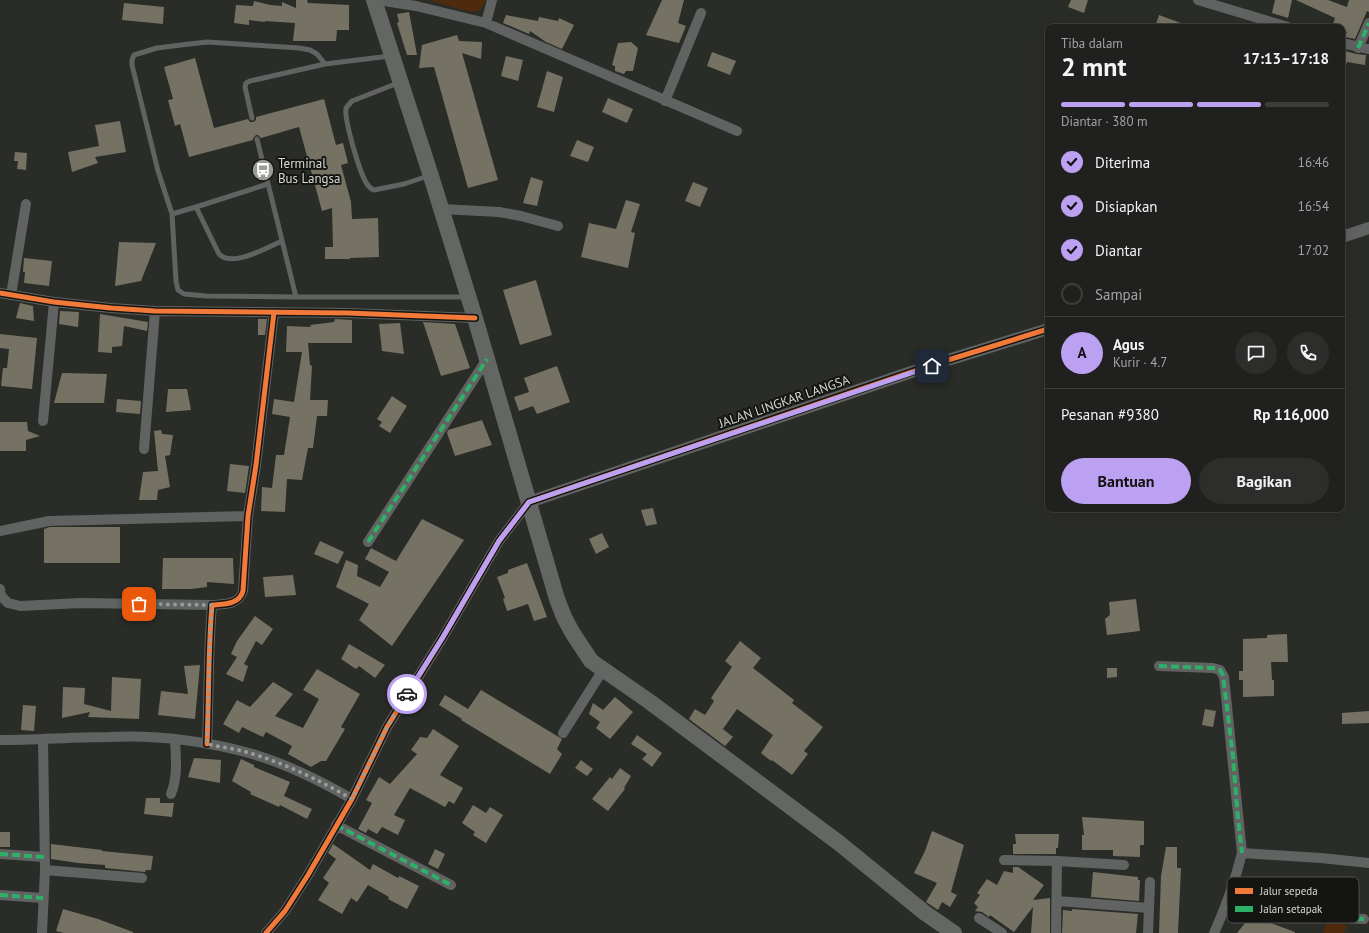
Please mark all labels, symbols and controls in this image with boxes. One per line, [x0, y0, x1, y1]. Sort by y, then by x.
text: Tiba dalam [1061, 35, 1123, 52]
text: 17:13–17:18 [1243, 49, 1329, 68]
text: 2 mnt [1061, 50, 1127, 83]
text: Diantar · 380 m [1061, 113, 1148, 130]
icon: check [1061, 151, 1083, 173]
text: Diterima [1095, 153, 1150, 172]
text: 16:46 [1298, 154, 1329, 171]
place label: Terminal Bus Langsa [278, 155, 340, 187]
bus stop icon: Terminal Bus Langsa [250, 157, 276, 183]
icon: check [1061, 195, 1083, 217]
text: Disiapkan [1095, 197, 1158, 216]
text: 16:54 [1298, 198, 1329, 215]
icon: check [1061, 239, 1083, 261]
text: Diantar [1095, 241, 1142, 260]
text: 17:02 [1298, 242, 1329, 259]
text: Sampai [1095, 285, 1142, 304]
button: chat [1235, 332, 1277, 374]
button: phone [1287, 332, 1329, 374]
text: Agus [1113, 335, 1144, 354]
text: A [1077, 343, 1087, 362]
pin [915, 349, 949, 383]
text: Kurir · 4.7 [1113, 354, 1167, 371]
icon: home [921, 355, 943, 377]
street label: JALAN LINGKAR LANGSA [716, 371, 852, 432]
text: Pesanan #9380 [1061, 405, 1159, 424]
text: Rp 116,000 [1253, 405, 1329, 424]
button: Bantuan [1061, 458, 1191, 504]
button: Bagikan [1199, 458, 1329, 504]
pin [122, 587, 156, 621]
icon: bag [128, 593, 150, 615]
courier [387, 674, 427, 714]
icon: car [396, 683, 418, 705]
legend [1227, 877, 1359, 923]
text: Jalur sepeda [1259, 884, 1318, 898]
text: Jalan setapak [1259, 902, 1323, 916]

